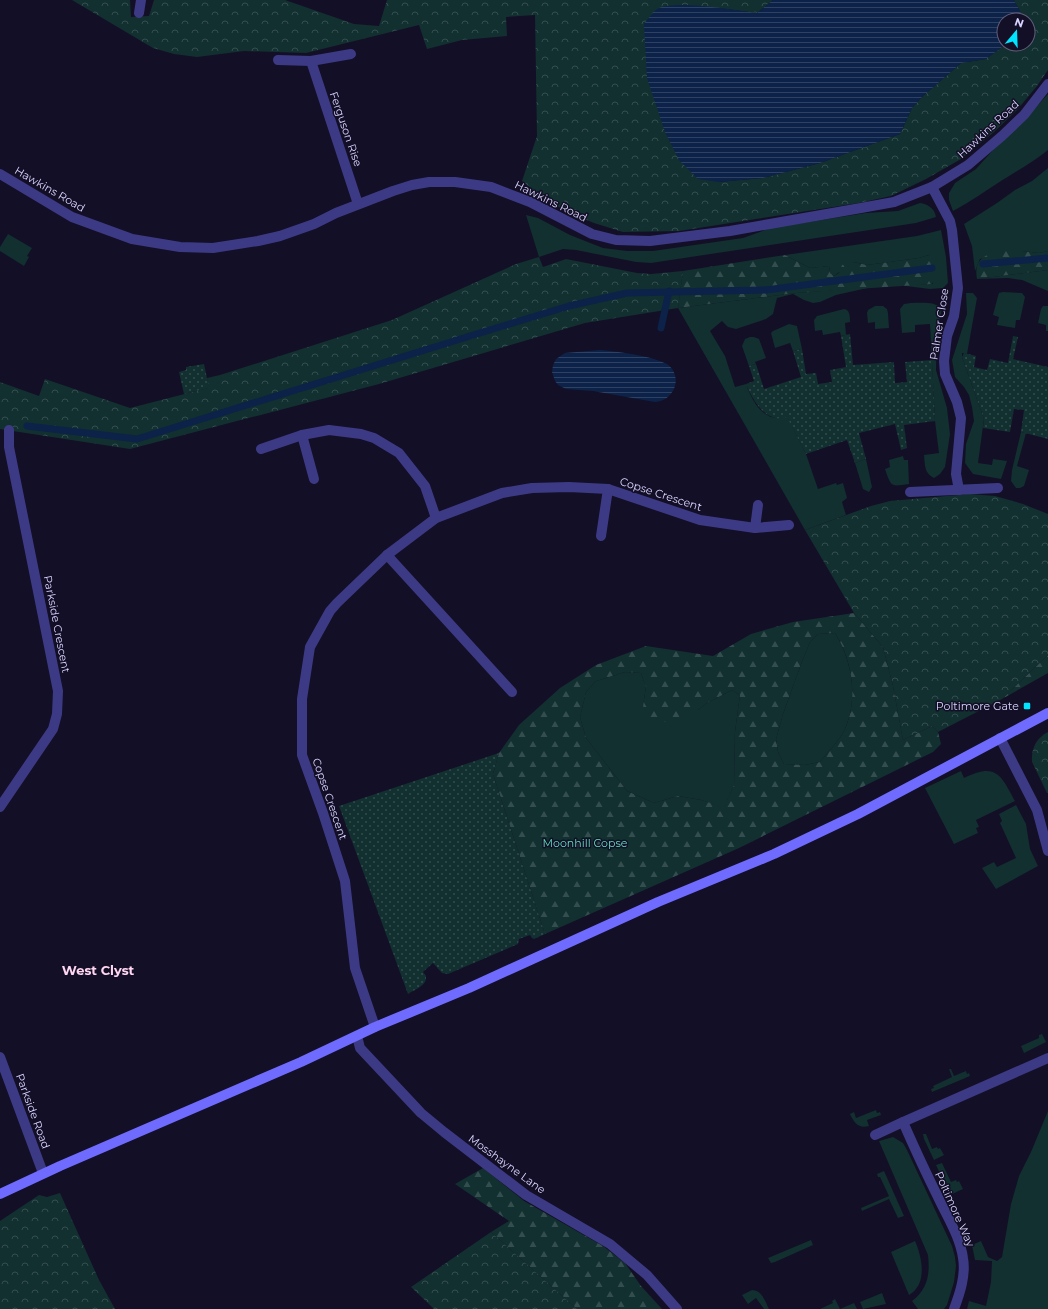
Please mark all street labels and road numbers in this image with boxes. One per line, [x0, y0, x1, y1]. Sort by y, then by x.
street label: Ferguson Rise [327, 90, 365, 169]
street label: Hawkins Road [954, 97, 1022, 161]
street label: Hawkins Road [12, 163, 88, 215]
street label: Hawkins Road [512, 177, 590, 225]
street label: Palmer Close [926, 287, 952, 361]
street label: Copse Crescent [618, 474, 704, 514]
street label: Parkside Crescent [41, 574, 73, 674]
street label: Copse Crescent [309, 756, 351, 842]
street label: Parkside Road [13, 1071, 53, 1151]
street label: Mosshayne Lane [466, 1131, 549, 1197]
street label: Poltimore Way [932, 1169, 978, 1249]

